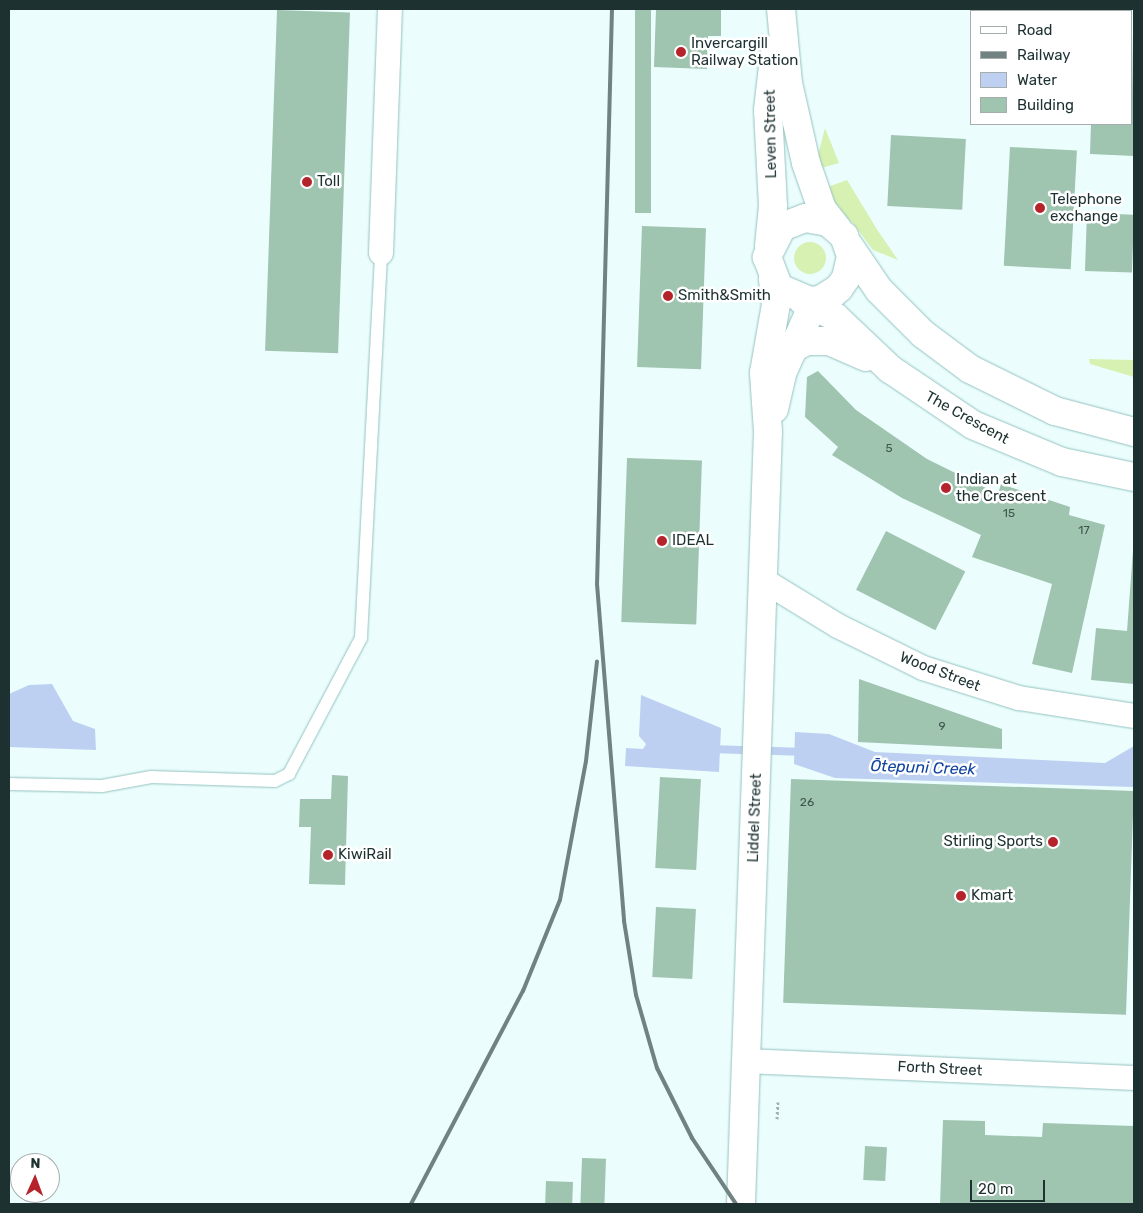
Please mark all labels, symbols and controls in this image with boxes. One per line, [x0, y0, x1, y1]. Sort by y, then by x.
legend [970, 10, 1133, 125]
text: Road [1017, 21, 1053, 39]
place label: Invercargill Railway Station [691, 34, 799, 69]
marker: Invercargill Railway Station [675, 46, 687, 58]
text: Railway [1017, 46, 1071, 64]
text: Water [1017, 71, 1057, 89]
street label: Leven Street [761, 89, 781, 179]
text: Building [1017, 96, 1074, 114]
place label: Toll [317, 173, 340, 191]
marker: Toll [301, 176, 313, 188]
place label: Telephone exchange [1050, 190, 1122, 225]
marker: Telephone exchange [1034, 202, 1046, 214]
place label: Smith&Smith [678, 287, 771, 305]
marker: Smith&Smith [662, 290, 674, 302]
street label: The Crescent [922, 388, 1012, 448]
house number: 5 [885, 442, 893, 456]
place label: Indian at the Crescent [956, 470, 1046, 505]
marker: Indian at the Crescent [940, 482, 952, 494]
house number: 15 [1003, 507, 1015, 521]
house number: 17 [1078, 524, 1090, 538]
place label: IDEAL [672, 532, 714, 550]
marker: IDEAL [656, 535, 668, 547]
street label: Wood Street [897, 648, 983, 696]
house number: 9 [938, 720, 946, 734]
water label: Ōtepuni Creek [870, 757, 976, 779]
street label: Liddel Street [744, 773, 766, 863]
house number: 26 [800, 796, 814, 810]
place label: Stirling Sports [943, 833, 1043, 851]
marker: Stirling Sports [1047, 836, 1059, 848]
place label: KiwiRail [338, 846, 392, 864]
marker: KiwiRail [322, 849, 334, 861]
place label: Kmart [971, 887, 1013, 905]
marker: Kmart [955, 890, 967, 902]
street label: Forth Street [897, 1058, 983, 1080]
north arrow [10, 1153, 60, 1203]
text: N [30, 1155, 41, 1172]
scale bar [973, 1170, 1048, 1202]
text: 20 m [978, 1180, 1013, 1198]

